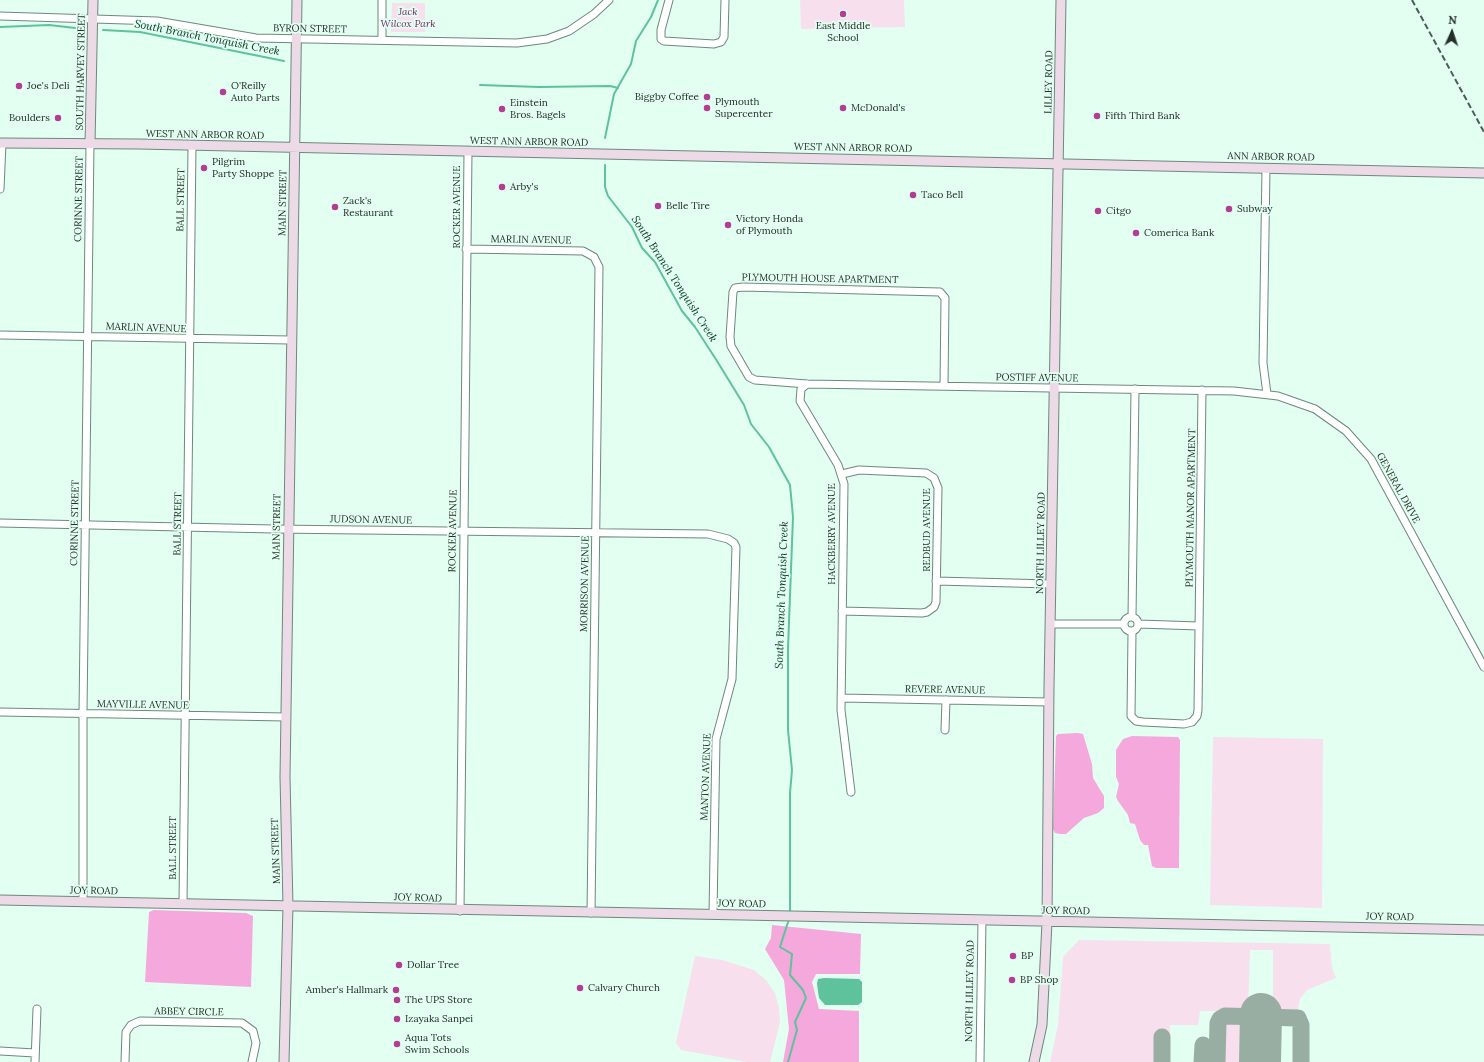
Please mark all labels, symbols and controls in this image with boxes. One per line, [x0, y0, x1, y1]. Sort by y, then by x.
park label: Jack Wilcox Park [381, 6, 435, 30]
marker: East Middle School [838, 9, 848, 19]
north arrow [1432, 12, 1472, 52]
street label: SOUTH HARVEY STREET [74, 13, 88, 131]
text: N [1448, 13, 1457, 27]
water label: South Branch Tonquish Creek [133, 17, 281, 59]
place label: East Middle School [816, 20, 870, 44]
street label: BYRON STREET [273, 22, 347, 36]
street label: LILLEY ROAD [1042, 50, 1056, 114]
place label: Joe's Deli [27, 80, 70, 92]
place label: O'Reilly Auto Parts [231, 80, 280, 104]
marker: Joe's Deli [14, 81, 24, 91]
marker: O'Reilly Auto Parts [218, 87, 228, 97]
place label: Biggby Coffee [635, 91, 699, 103]
marker: Biggby Coffee [702, 92, 712, 102]
place label: Plymouth Supercenter [715, 96, 773, 120]
place label: Einstein Bros. Bagels [510, 97, 566, 120]
place label: McDonald's [851, 102, 905, 114]
marker: Plymouth Supercenter [702, 103, 712, 113]
marker: McDonald's [838, 103, 848, 113]
marker: Einstein Bros. Bagels [497, 104, 507, 114]
place label: Fifth Third Bank [1105, 110, 1180, 122]
marker: Fifth Third Bank [1092, 111, 1102, 121]
place label: Boulders [9, 112, 50, 124]
marker: Boulders [53, 113, 63, 123]
street label: WEST ANN ARBOR ROAD [146, 128, 264, 142]
street label: WEST ANN ARBOR ROAD [470, 135, 588, 149]
street label: WEST ANN ARBOR ROAD [794, 141, 912, 155]
street label: ANN ARBOR ROAD [1227, 150, 1315, 164]
street label: CORINNE STREET [72, 156, 86, 242]
place label: Pilgrim Party Shoppe [212, 156, 274, 180]
marker: Pilgrim Party Shoppe [199, 163, 209, 173]
street label: ROCKER AVENUE [451, 165, 463, 249]
street label: BALL STREET [174, 168, 188, 232]
street label: MAIN STREET [276, 170, 290, 236]
place label: Arby's [510, 181, 538, 193]
marker: Arby's [497, 182, 507, 192]
place label: Taco Bell [921, 189, 963, 201]
marker: Taco Bell [908, 190, 918, 200]
place label: Zack's Restaurant [343, 195, 393, 218]
place label: Belle Tire [666, 200, 710, 212]
marker: Belle Tire [653, 201, 663, 211]
marker: Zack's Restaurant [330, 202, 340, 212]
place label: Subway [1237, 203, 1273, 215]
marker: Subway [1224, 204, 1234, 214]
place label: Citgo [1106, 205, 1131, 217]
marker: Citgo [1093, 206, 1103, 216]
water label: South Branch Tonquish Creek [628, 213, 720, 345]
place label: Victory Honda of Plymouth [736, 213, 803, 236]
marker: Victory Honda of Plymouth [723, 220, 733, 230]
place label: Comerica Bank [1144, 227, 1214, 239]
marker: Comerica Bank [1131, 228, 1141, 238]
street label: MARLIN AVENUE [490, 233, 572, 247]
street label: PLYMOUTH HOUSE APARTMENT [742, 272, 898, 286]
street label: MARLIN AVENUE [105, 321, 187, 335]
street label: POSTIFF AVENUE [995, 371, 1079, 385]
street label: PLYMOUTH MANOR APARTMENT [1184, 428, 1198, 588]
street label: GENERAL DRIVE [1374, 451, 1422, 525]
street label: CORINNE STREET [68, 480, 82, 566]
street label: HACKBERRY AVENUE [826, 483, 838, 585]
street label: REDBUD AVENUE [921, 488, 933, 572]
street label: ROCKER AVENUE [446, 489, 460, 573]
street label: BALL STREET [171, 492, 185, 556]
street label: NORTH LILLEY ROAD [1034, 492, 1048, 594]
street label: MAIN STREET [270, 494, 284, 560]
street label: JUDSON AVENUE [330, 513, 412, 527]
water label: South Branch Tonquish Creek [773, 521, 791, 669]
street label: MORRISON AVENUE [578, 536, 592, 632]
street label: REVERE AVENUE [905, 683, 985, 697]
street label: MAYVILLE AVENUE [97, 698, 189, 712]
street label: MANTON AVENUE [698, 733, 714, 821]
street label: BALL STREET [167, 816, 179, 880]
street label: MAIN STREET [269, 818, 283, 884]
street label: JOY ROAD [70, 885, 118, 897]
street label: JOY ROAD [394, 891, 442, 905]
street label: JOY ROAD [718, 898, 766, 910]
street label: JOY ROAD [1042, 905, 1090, 917]
street label: JOY ROAD [1366, 911, 1414, 923]
street label: NORTH LILLEY ROAD [963, 940, 977, 1042]
place label: BP [1021, 950, 1033, 962]
marker: BP [1008, 951, 1018, 961]
place label: Dollar Tree [407, 959, 459, 971]
marker: Dollar Tree [394, 960, 404, 970]
place label: BP Shop [1020, 974, 1058, 986]
marker: BP Shop [1007, 975, 1017, 985]
place label: Calvary Church [588, 982, 660, 994]
marker: Calvary Church [575, 983, 585, 993]
place label: Amber's Hallmark [306, 984, 388, 996]
marker: Amber's Hallmark [391, 985, 401, 995]
place label: The UPS Store [405, 994, 472, 1006]
marker: The UPS Store [392, 995, 402, 1005]
street label: ABBEY CIRCLE [154, 1005, 224, 1019]
place label: Izayaka Sanpei [405, 1013, 473, 1025]
marker: Izayaka Sanpei [392, 1014, 402, 1024]
place label: Aqua Tots Swim Schools [405, 1032, 469, 1056]
marker: Aqua Tots Swim Schools [392, 1039, 402, 1049]

